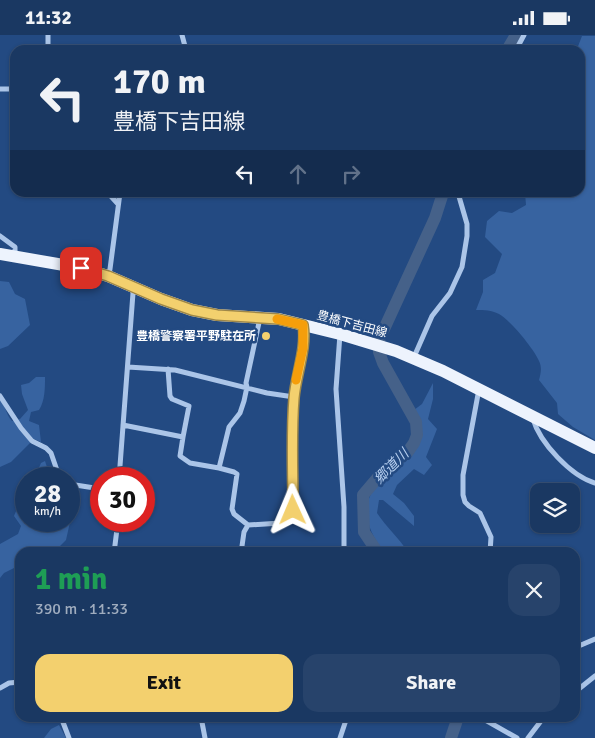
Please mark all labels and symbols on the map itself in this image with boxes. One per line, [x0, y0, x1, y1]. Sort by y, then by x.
pin [60, 247, 102, 289]
street label: 豊橋下吉田線 [315, 308, 389, 341]
place label: 豊橋警察署平野駐在所 [136, 329, 256, 344]
marker: 豊橋警察署平野駐在所 [260, 330, 272, 342]
water label: 郷道川 [370, 444, 414, 487]
speed limit sign: 30 [90, 467, 155, 532]
position arrow [266, 483, 318, 535]

